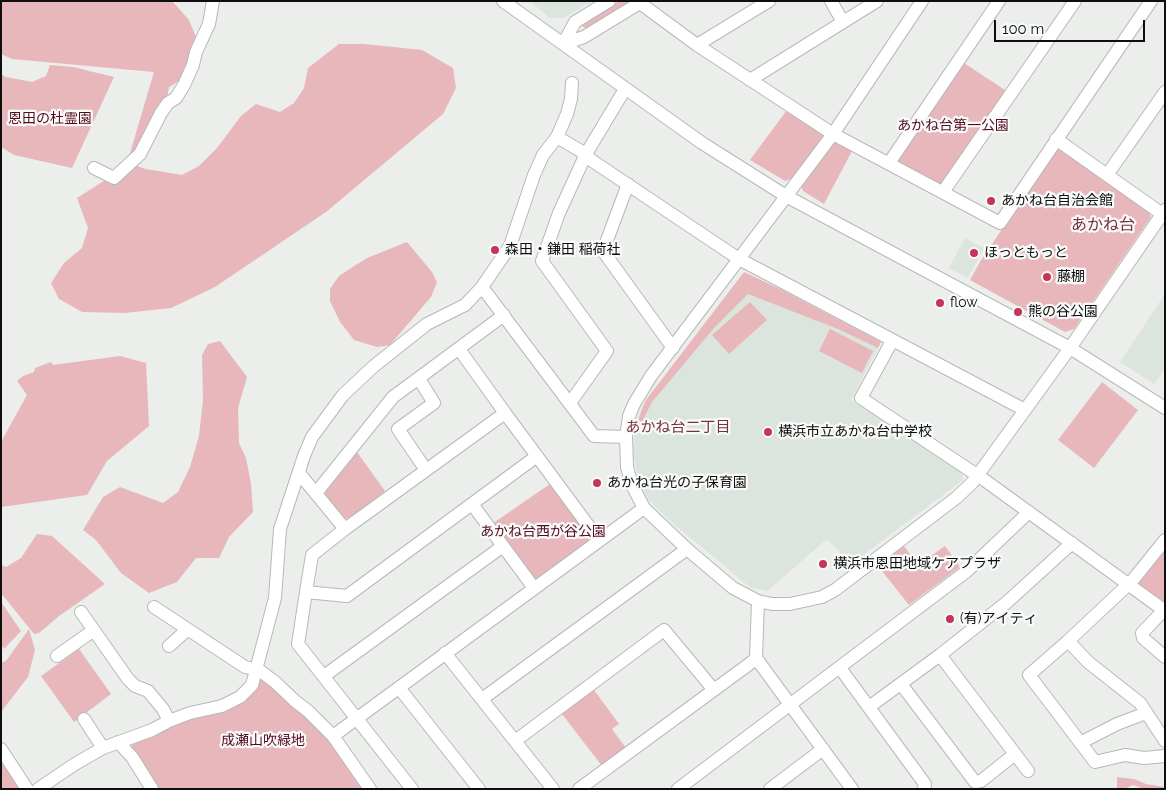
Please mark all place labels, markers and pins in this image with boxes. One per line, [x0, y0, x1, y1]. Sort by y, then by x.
place label: あかね台自治会館 [1001, 193, 1113, 209]
marker: あかね台自治会館 [985, 195, 997, 207]
place label: 森田・鎌田 稲荷社 [505, 242, 621, 258]
marker: 森田・鎌田 稲荷社 [489, 244, 501, 256]
place label: ほっともっと [984, 245, 1068, 261]
marker: ほっともっと [968, 247, 980, 259]
place label: 藤棚 [1057, 269, 1085, 285]
marker: 藤棚 [1041, 271, 1053, 283]
place label: flow [950, 295, 978, 311]
marker: flow [934, 297, 946, 309]
place label: 熊の谷公園 [1028, 304, 1098, 320]
marker: 熊の谷公園 [1012, 306, 1024, 318]
place label: 横浜市立あかね台中学校 [778, 424, 932, 440]
marker: 横浜市立あかね台中学校 [762, 426, 774, 438]
place label: あかね台光の子保育園 [607, 475, 747, 491]
marker: あかね台光の子保育園 [591, 477, 603, 489]
place label: 横浜市恩田地域ケアプラザ [833, 556, 1001, 572]
marker: 横浜市恩田地域ケアプラザ [817, 558, 829, 570]
place label: (有)アイティ [960, 611, 1038, 627]
marker: (有)アイティ [944, 613, 956, 625]

